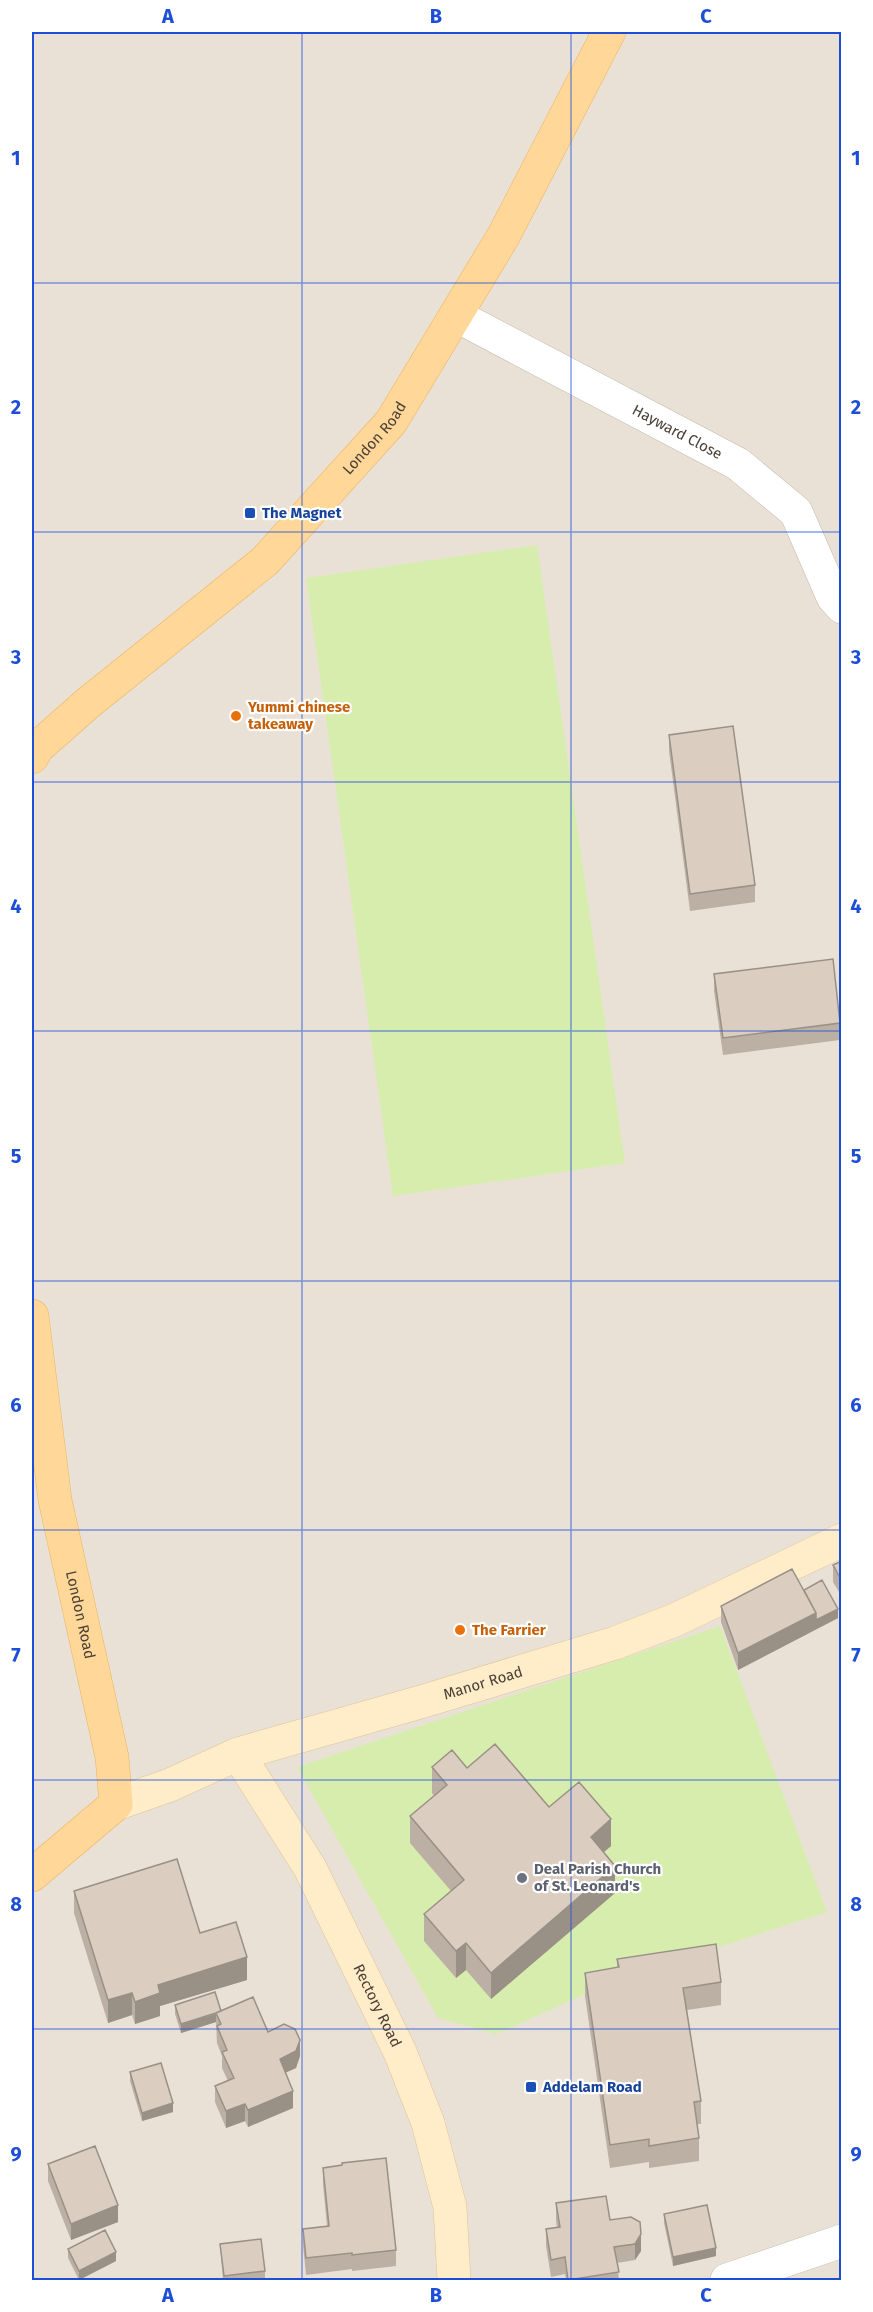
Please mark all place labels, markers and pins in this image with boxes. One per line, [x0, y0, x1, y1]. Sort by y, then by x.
place label: The Magnet [262, 504, 342, 522]
marker: The Magnet [243, 506, 257, 520]
place label: Yummi chinese takeaway [247, 698, 350, 733]
marker: Yummi chinese takeaway [229, 709, 243, 723]
place label: The Farrier [472, 1621, 547, 1639]
marker: The Farrier [453, 1623, 467, 1637]
place label: Deal Parish Church of St. Leonard's [534, 1860, 661, 1895]
marker: Deal Parish Church of St. Leonard's [515, 1871, 529, 1885]
place label: Addelam Road [542, 2078, 642, 2096]
marker: Addelam Road [524, 2080, 538, 2094]

